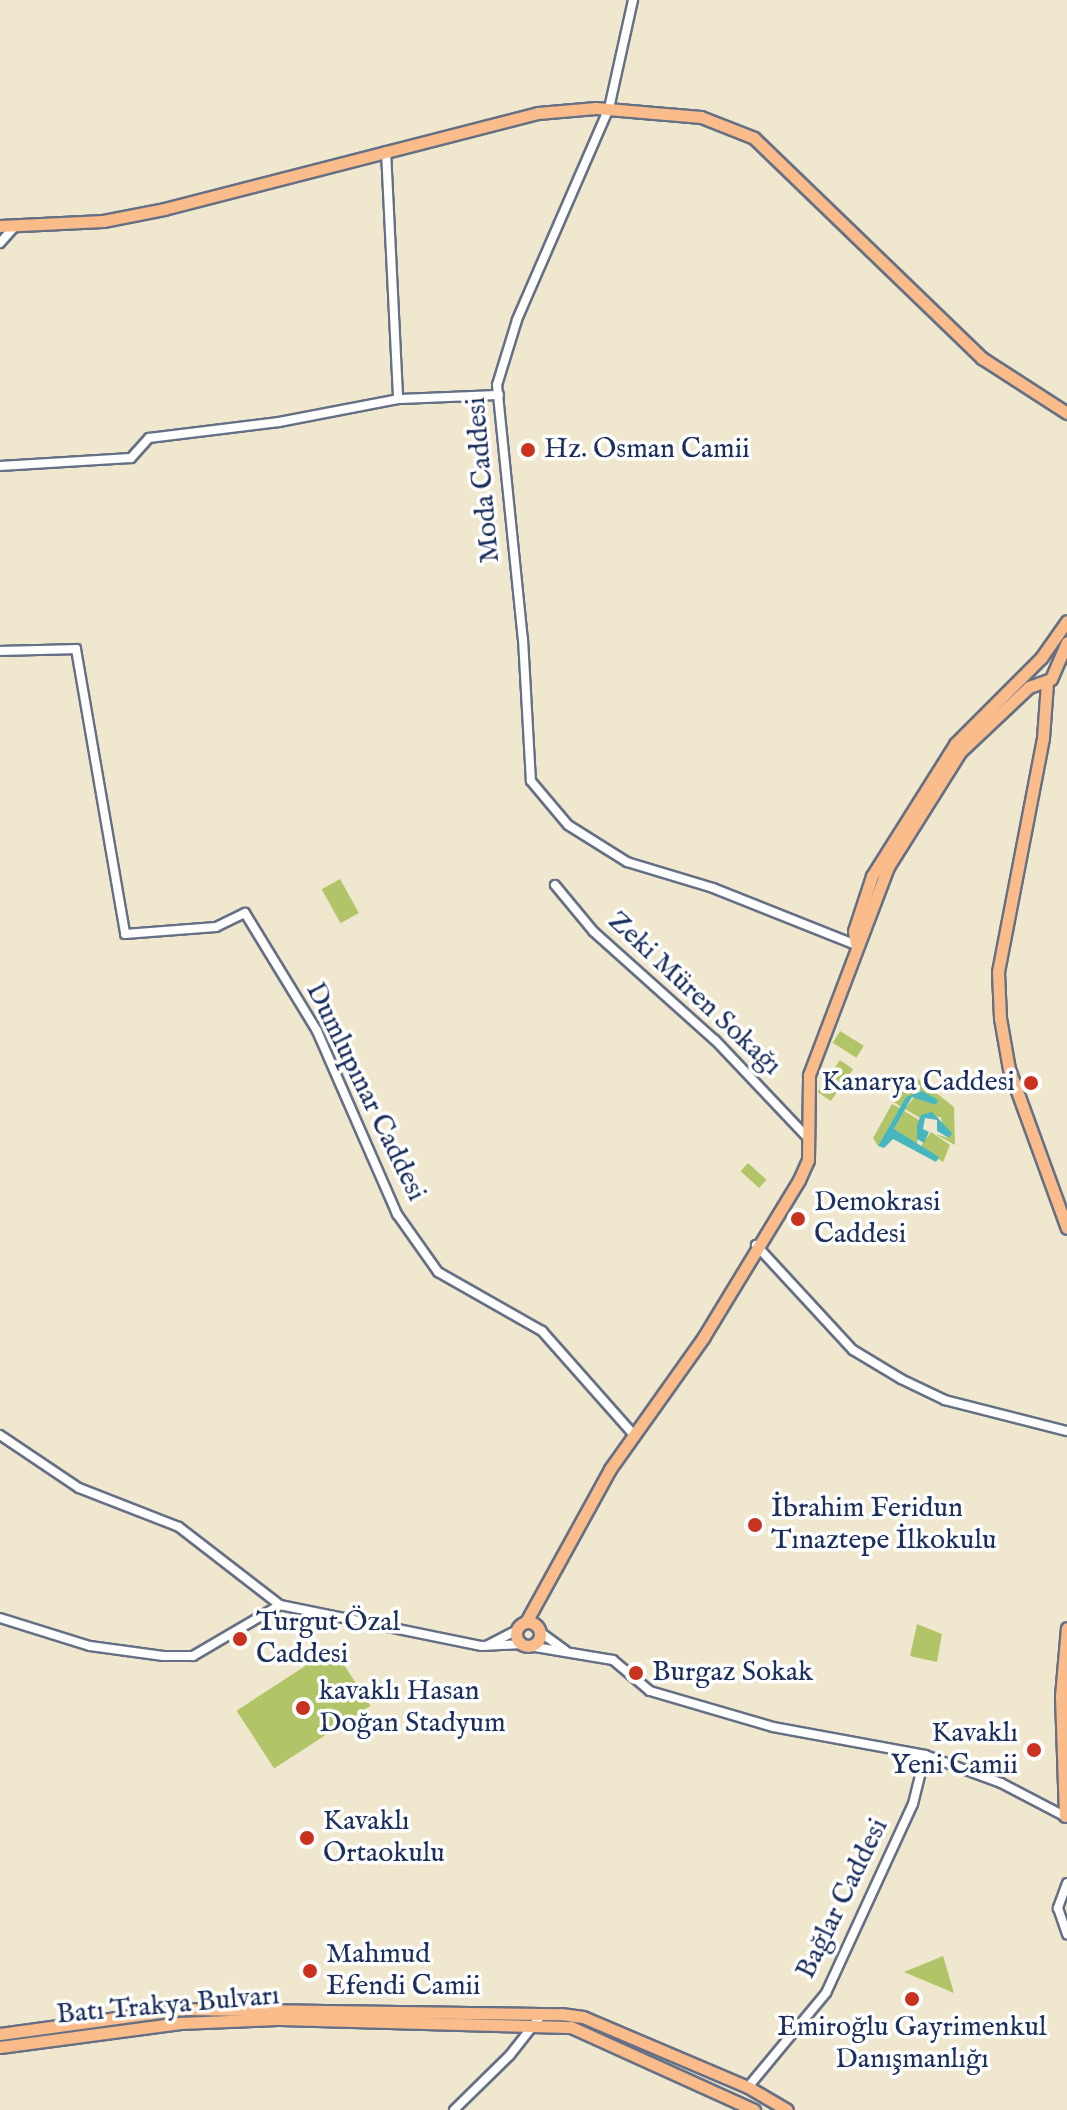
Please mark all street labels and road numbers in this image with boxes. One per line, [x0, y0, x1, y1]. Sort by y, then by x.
street label: Moda Caddesi [460, 396, 508, 564]
street label: Zeki Müren Sokağı [600, 905, 788, 1083]
street label: Dumlupınar Caddesi [298, 977, 432, 1207]
street label: Bağlar Caddesi [790, 1813, 896, 1985]
street label: Batı Trakya Bulvarı [55, 1980, 281, 2032]

